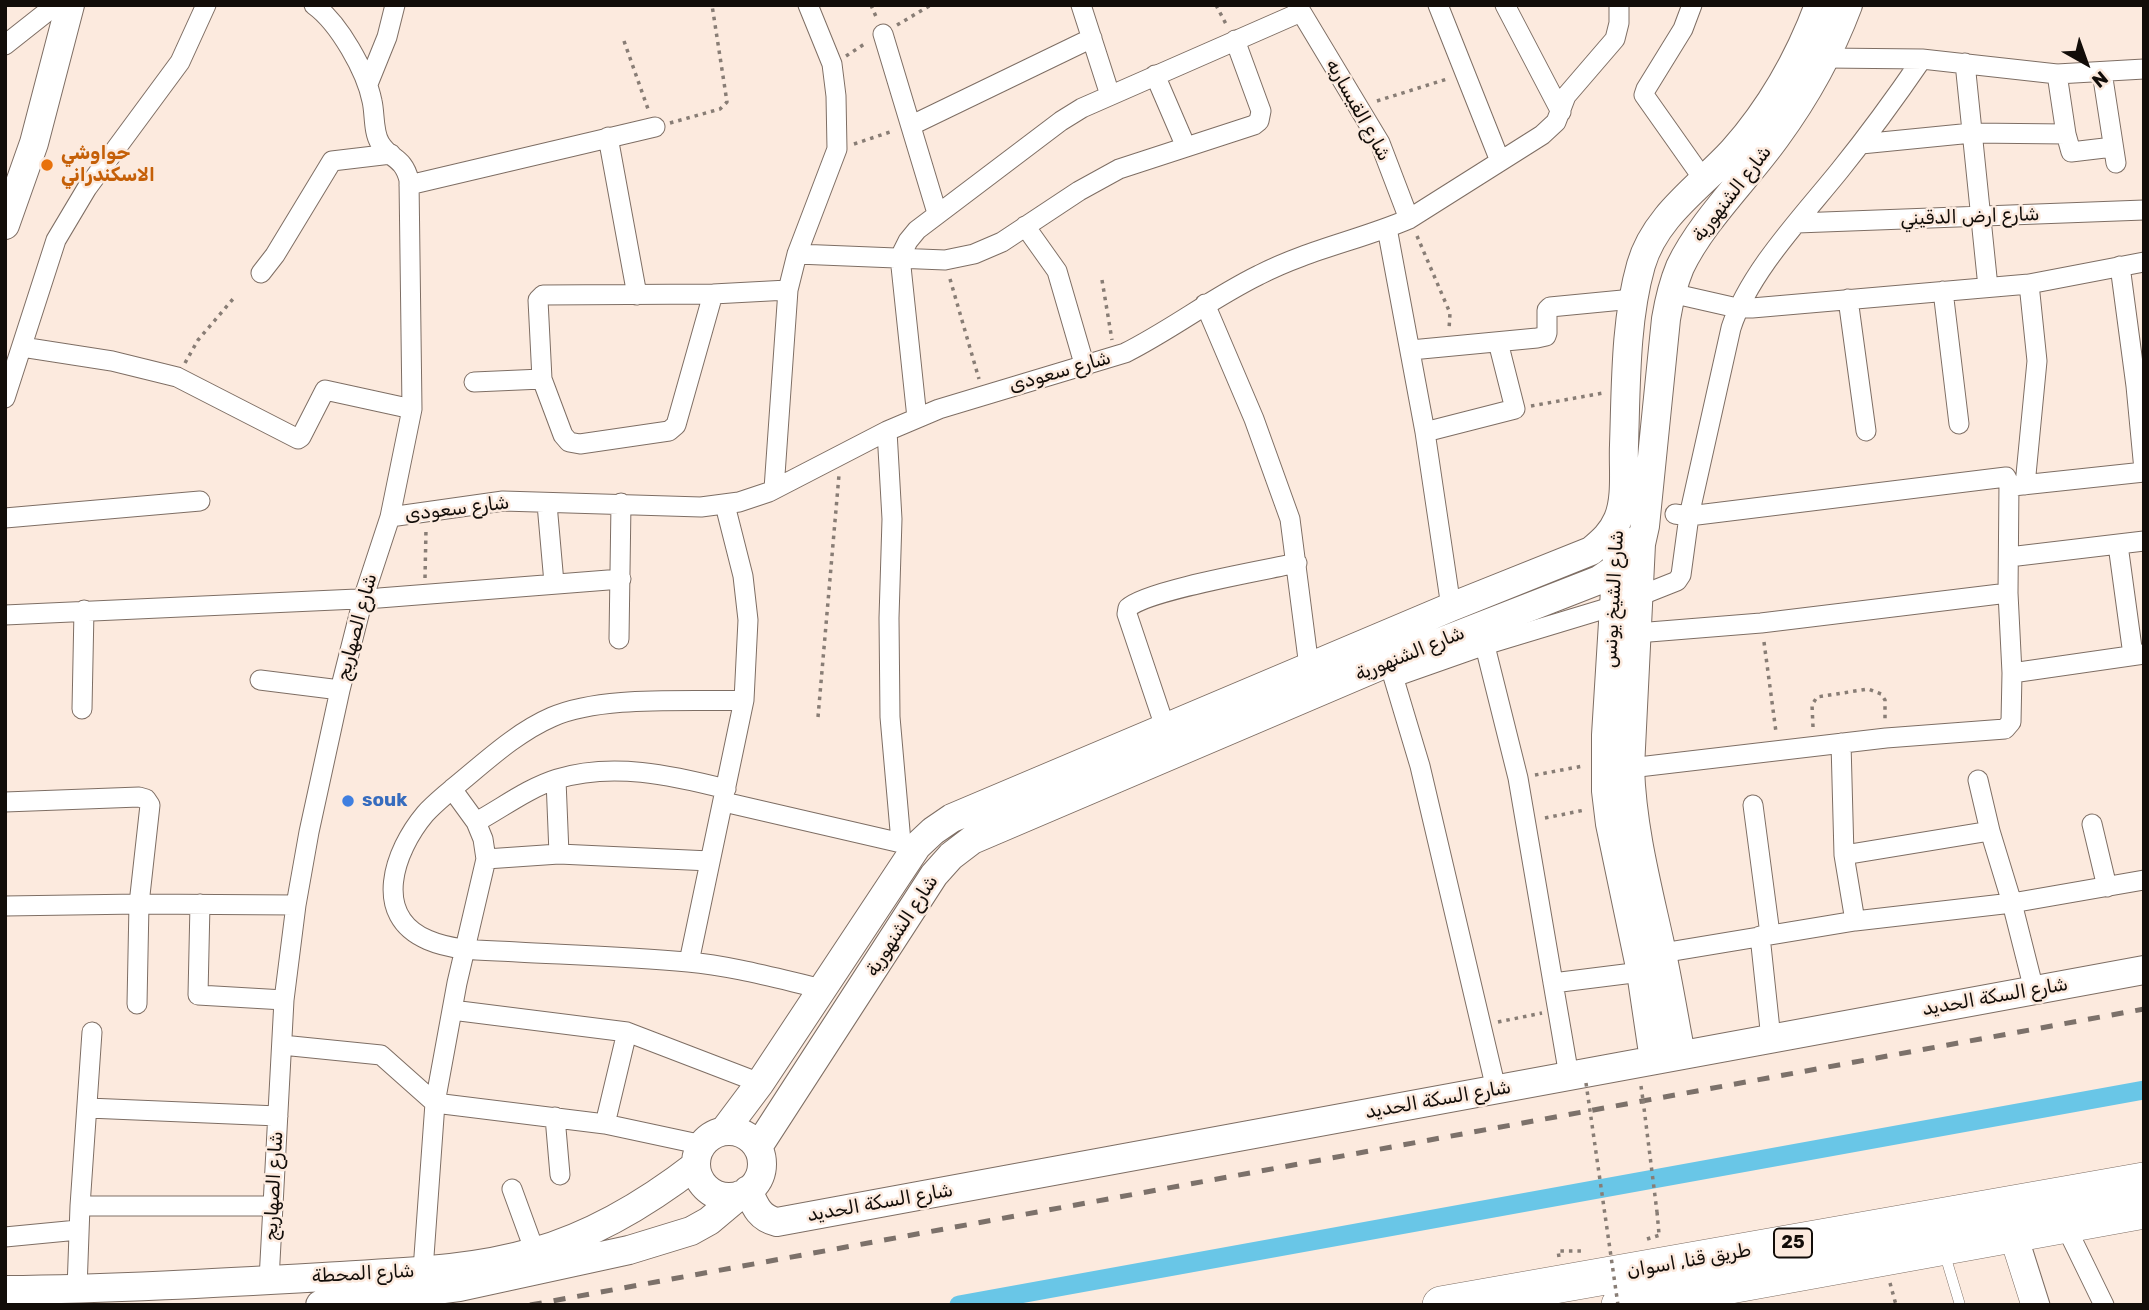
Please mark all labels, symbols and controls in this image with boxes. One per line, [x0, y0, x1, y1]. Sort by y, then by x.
north arrow [2051, 28, 2121, 98]
street label: شارع القيساريه [1321, 55, 1395, 165]
text: N [2087, 66, 2112, 93]
street label: شارع الشنهورية [1687, 141, 1777, 247]
place label: حواوشي الاسكندراني [61, 143, 155, 187]
marker: حواوشي الاسكندراني [39, 157, 55, 173]
street label: شارع ارض الدقيني [1900, 203, 2040, 231]
street label: شارع سعودى [1006, 347, 1114, 397]
street label: شارع سعودى [404, 491, 510, 527]
street label: شارع الشيخ يونس [1599, 529, 1629, 669]
street label: شارع الصهاريج [332, 571, 382, 683]
street label: شارع الشنهورية [1352, 622, 1468, 686]
place label: souk [362, 790, 407, 812]
marker: souk [340, 793, 356, 809]
street label: شارع الشنهورية [861, 871, 943, 981]
street label: شارع السكة الحديد [1920, 973, 2070, 1021]
street label: شارع السكة الحديد [1363, 1076, 1513, 1124]
street label: شارع الصهاريج [260, 1131, 288, 1241]
street label: شارع السكة الحديد [805, 1179, 955, 1227]
road number: 25 [1774, 1228, 1812, 1258]
street label: طريق قنا, اسوان [1625, 1239, 1753, 1283]
street label: شارع المحطة [311, 1260, 415, 1288]

